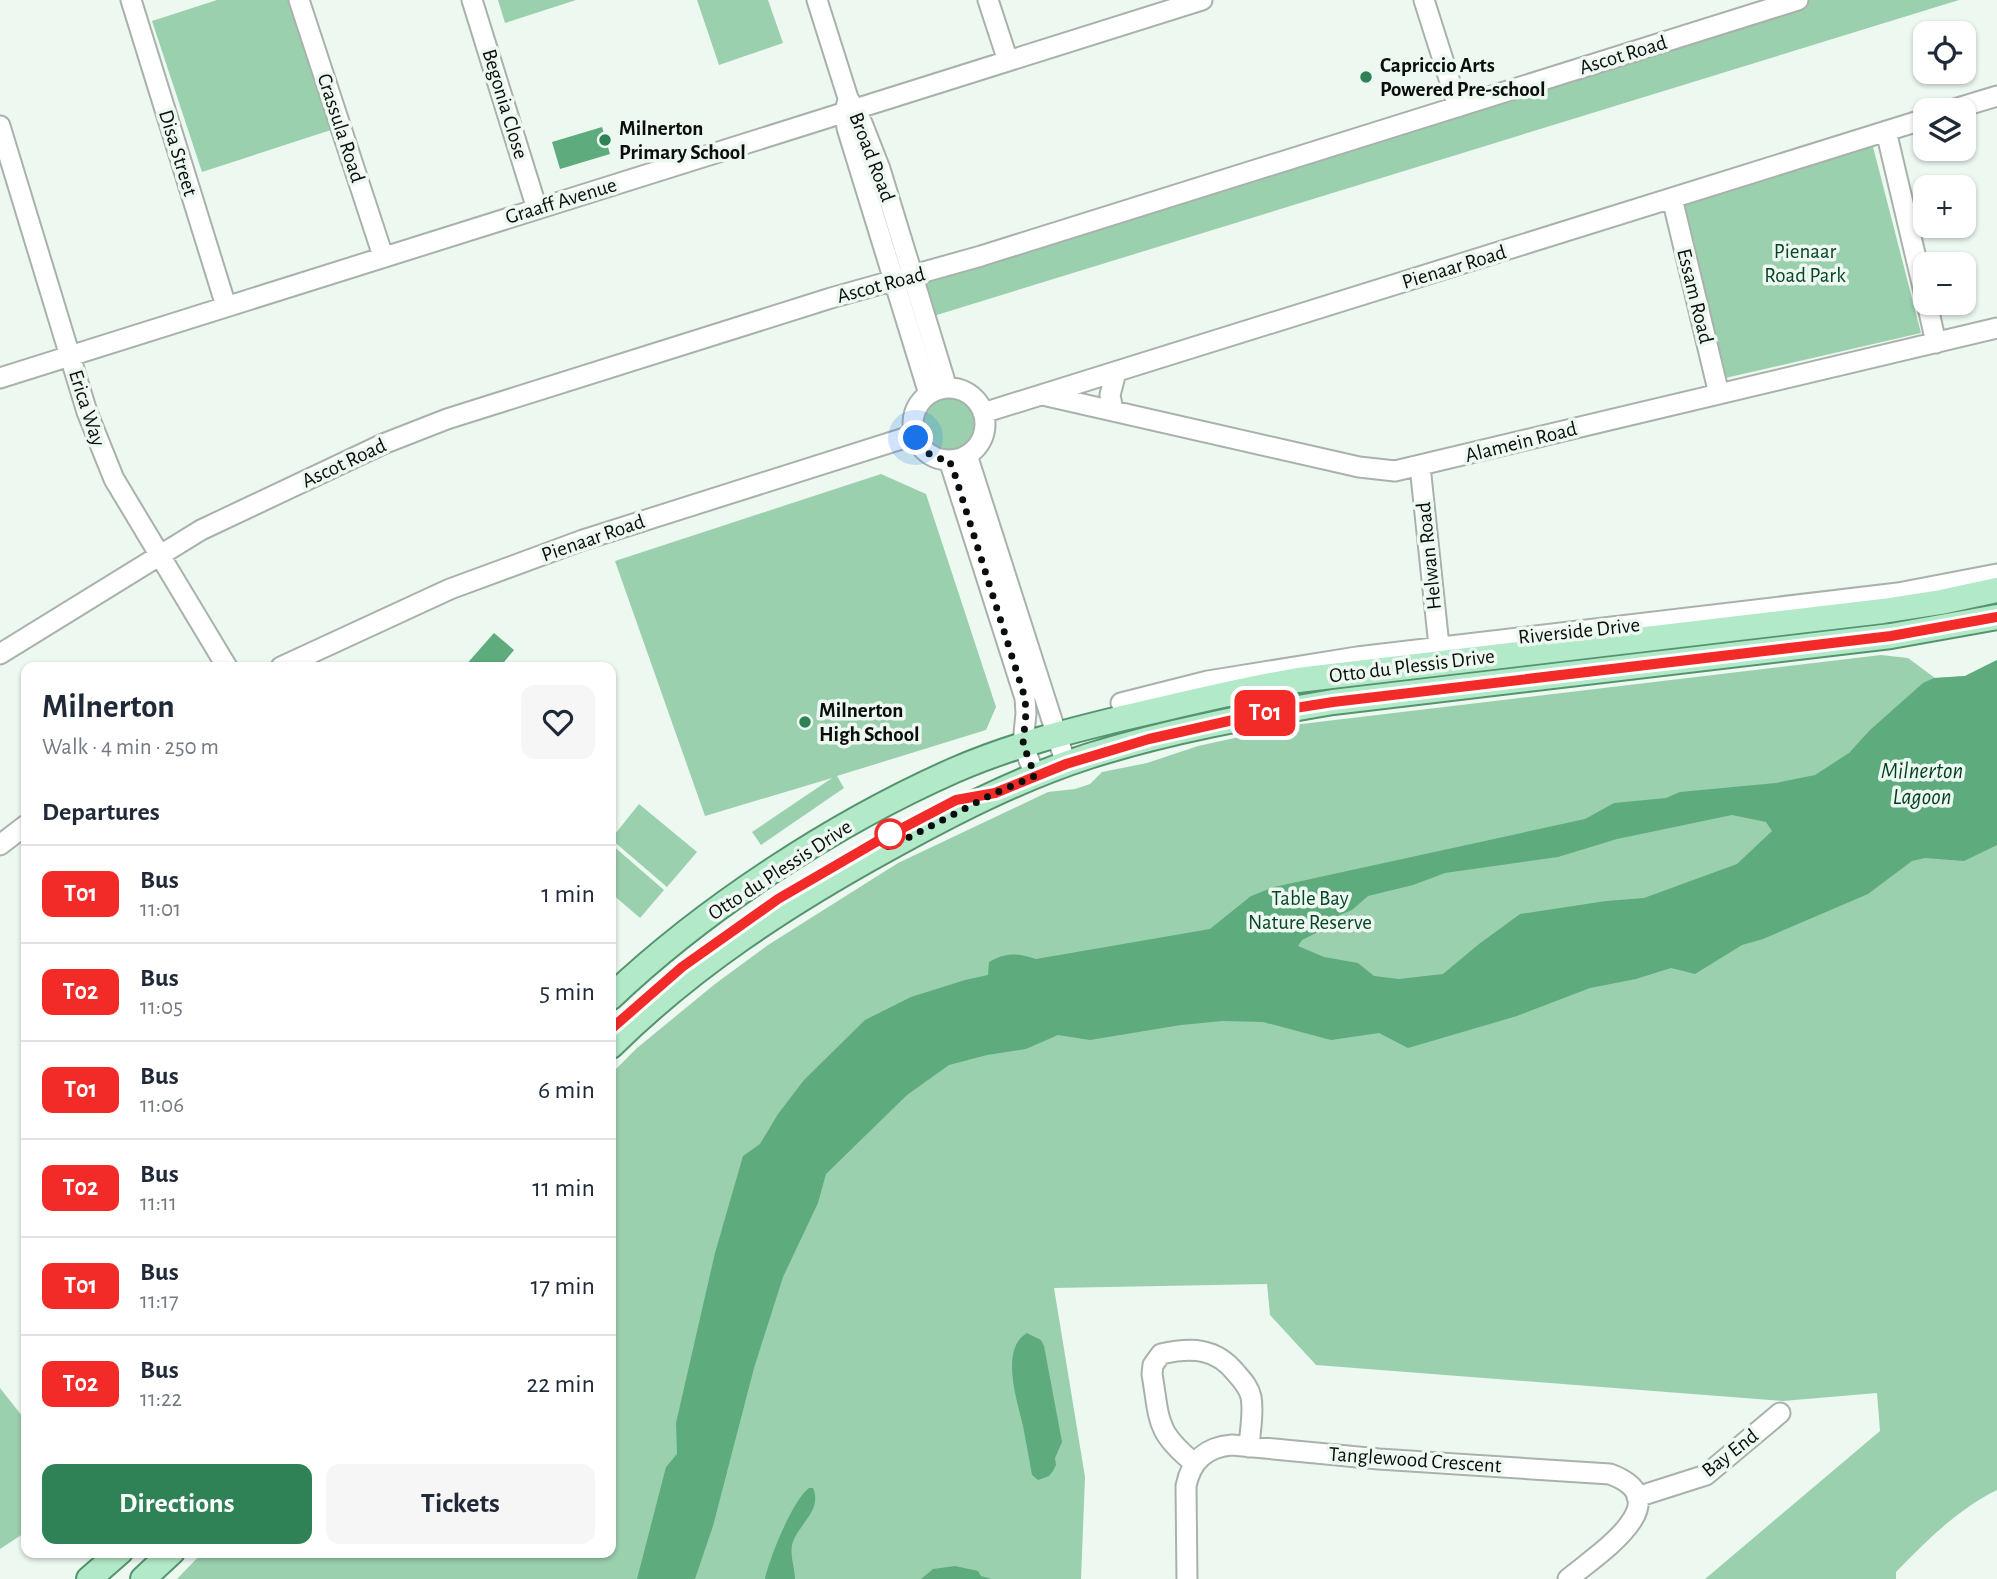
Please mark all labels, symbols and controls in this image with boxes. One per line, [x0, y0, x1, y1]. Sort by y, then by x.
map controls [1913, 21, 1976, 315]
button: locate [1913, 21, 1976, 84]
street label: Ascot Road [1577, 32, 1669, 78]
street label: Begonia Close [478, 47, 532, 161]
place label: Capriccio Arts Powered Pre-school [1380, 55, 1545, 100]
marker: Capriccio Arts Powered Pre-school [1358, 69, 1374, 85]
street label: Crassula Road [314, 71, 369, 185]
button: layers [1913, 98, 1976, 161]
street label: Disa Street [155, 107, 201, 199]
street label: Broad Road [845, 109, 899, 205]
place label: Milnerton Primary School [619, 118, 746, 163]
marker: Milnerton Primary School [597, 132, 613, 148]
street label: Graaff Avenue [503, 174, 619, 228]
button: + [1913, 175, 1976, 238]
street label: Pienaar Road [1399, 241, 1509, 293]
park label: Pienaar Road Park [1764, 241, 1846, 286]
street label: Essam Road [1673, 246, 1717, 346]
button: − [1913, 252, 1976, 315]
street label: Ascot Road [835, 263, 927, 307]
street label: Erica Way [65, 367, 109, 449]
street label: Alamein Road [1463, 418, 1579, 466]
your location [898, 420, 933, 455]
street label: Ascot Road [299, 434, 389, 492]
street label: Helwan Road [1413, 501, 1445, 611]
street label: Pienaar Road [539, 510, 647, 565]
street label: Riverside Drive [1517, 614, 1641, 648]
street label: Otto du Plessis Drive [1328, 645, 1496, 687]
button: heart [521, 685, 595, 759]
line badge: T01 [1225, 690, 1305, 736]
text: Milnerton [42, 691, 175, 724]
place label: Milnerton High School [819, 700, 920, 745]
text: T01 [1248, 701, 1282, 725]
marker: Milnerton High School [797, 714, 813, 730]
text: Walk · 4 min · 250 m [42, 736, 219, 759]
water label: Milnerton Lagoon [1881, 760, 1963, 809]
text: Departures [42, 799, 160, 825]
street label: Otto du Plessis Drive [704, 816, 856, 924]
unlabelled marker [875, 819, 905, 849]
text: Bus [140, 867, 179, 893]
text: 1 min [541, 881, 595, 907]
text: T01 [64, 882, 97, 906]
park label: Table Bay Nature Reserve [1248, 888, 1372, 933]
text: 11:01 [140, 898, 181, 921]
text: Bus [140, 965, 179, 991]
text: 5 min [539, 979, 595, 1005]
text: T02 [63, 980, 98, 1004]
text: 11:05 [140, 996, 183, 1019]
text: Bus [140, 1063, 179, 1089]
text: 6 min [538, 1077, 595, 1103]
text: T01 [64, 1078, 97, 1102]
text: 11:06 [140, 1094, 184, 1117]
text: Bus [140, 1161, 179, 1187]
text: 11 min [532, 1175, 595, 1201]
text: T02 [63, 1176, 98, 1200]
text: 11:11 [140, 1192, 177, 1215]
text: Bus [140, 1259, 179, 1285]
text: 17 min [530, 1273, 595, 1299]
text: T01 [64, 1274, 97, 1298]
text: 11:17 [140, 1290, 179, 1313]
text: Bus [140, 1357, 179, 1383]
text: 22 min [527, 1371, 595, 1397]
text: T02 [63, 1372, 98, 1396]
text: 11:22 [140, 1388, 182, 1411]
street label: Bay End [1698, 1425, 1762, 1481]
street label: Tanglewood Crescent [1328, 1443, 1502, 1477]
button: Directions [42, 1464, 312, 1544]
button: Tickets [326, 1464, 595, 1544]

